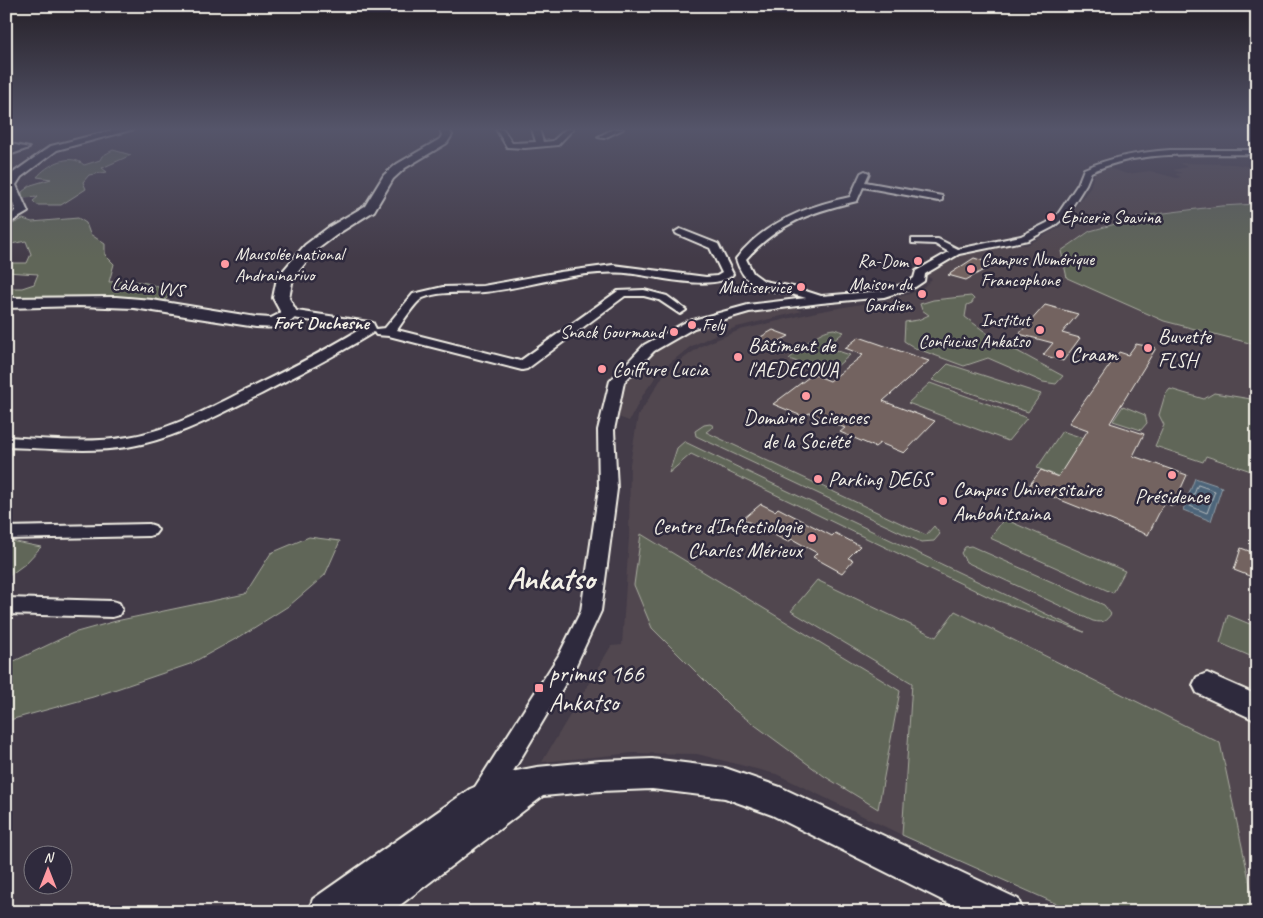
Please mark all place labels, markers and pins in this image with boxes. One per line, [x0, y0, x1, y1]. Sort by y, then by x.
place label: Épicerie Soavina [1061, 206, 1162, 228]
marker: Épicerie Soavina [1045, 211, 1057, 223]
place label: Mausolée national Andrainarivo [235, 243, 346, 286]
place label: Campus Numérique Francophone [981, 248, 1095, 291]
place label: Ra-Dom [858, 250, 910, 272]
marker: Ra-Dom [912, 255, 924, 267]
marker: Mausolée national Andrainarivo [219, 258, 231, 270]
marker: Campus Numérique Francophone [965, 263, 977, 275]
place label: Maison du Gardien [849, 273, 913, 316]
place label: Multiservice [719, 276, 792, 298]
marker: Multiservice [795, 281, 807, 293]
marker: Maison du Gardien [916, 288, 928, 300]
place label: Institut Confucius Ankatso [919, 309, 1032, 352]
place label: Fely [702, 314, 727, 336]
marker: Fely [686, 319, 698, 331]
place label: Snack Gourmand [560, 321, 667, 343]
place label: Buvette FLSH [1158, 323, 1212, 373]
marker: Institut Confucius Ankatso [1034, 324, 1046, 336]
marker: Snack Gourmand [668, 326, 680, 338]
place label: Bâtiment de l'AEDECOUA [748, 332, 839, 382]
place label: Craam [1070, 341, 1119, 367]
marker: Buvette FLSH [1142, 342, 1154, 354]
marker: Craam [1054, 348, 1066, 360]
marker: Bâtiment de l'AEDECOUA [732, 351, 744, 363]
place label: Coiffure Lucia [612, 356, 710, 382]
marker: Coiffure Lucia [596, 363, 608, 375]
marker: Domaine Sciences de la Société [800, 390, 812, 402]
place label: Domaine Sciences de la Société [744, 404, 870, 454]
place label: Parking DEGS [828, 466, 934, 492]
marker: Présidence [1166, 469, 1178, 481]
marker: Parking DEGS [812, 473, 824, 485]
place label: Campus Universitaire Ambohitsaina [953, 476, 1103, 526]
place label: Présidence [1135, 483, 1210, 509]
marker: Campus Universitaire Ambohitsaina [937, 495, 949, 507]
place label: Centre d'Infectiologie Charles Mérieux [653, 513, 804, 563]
marker: Centre d'Infectiologie Charles Mérieux [806, 532, 818, 544]
place label: primus 166 Ankatso [549, 658, 644, 719]
marker: primus 166 Ankatso [533, 682, 545, 694]

